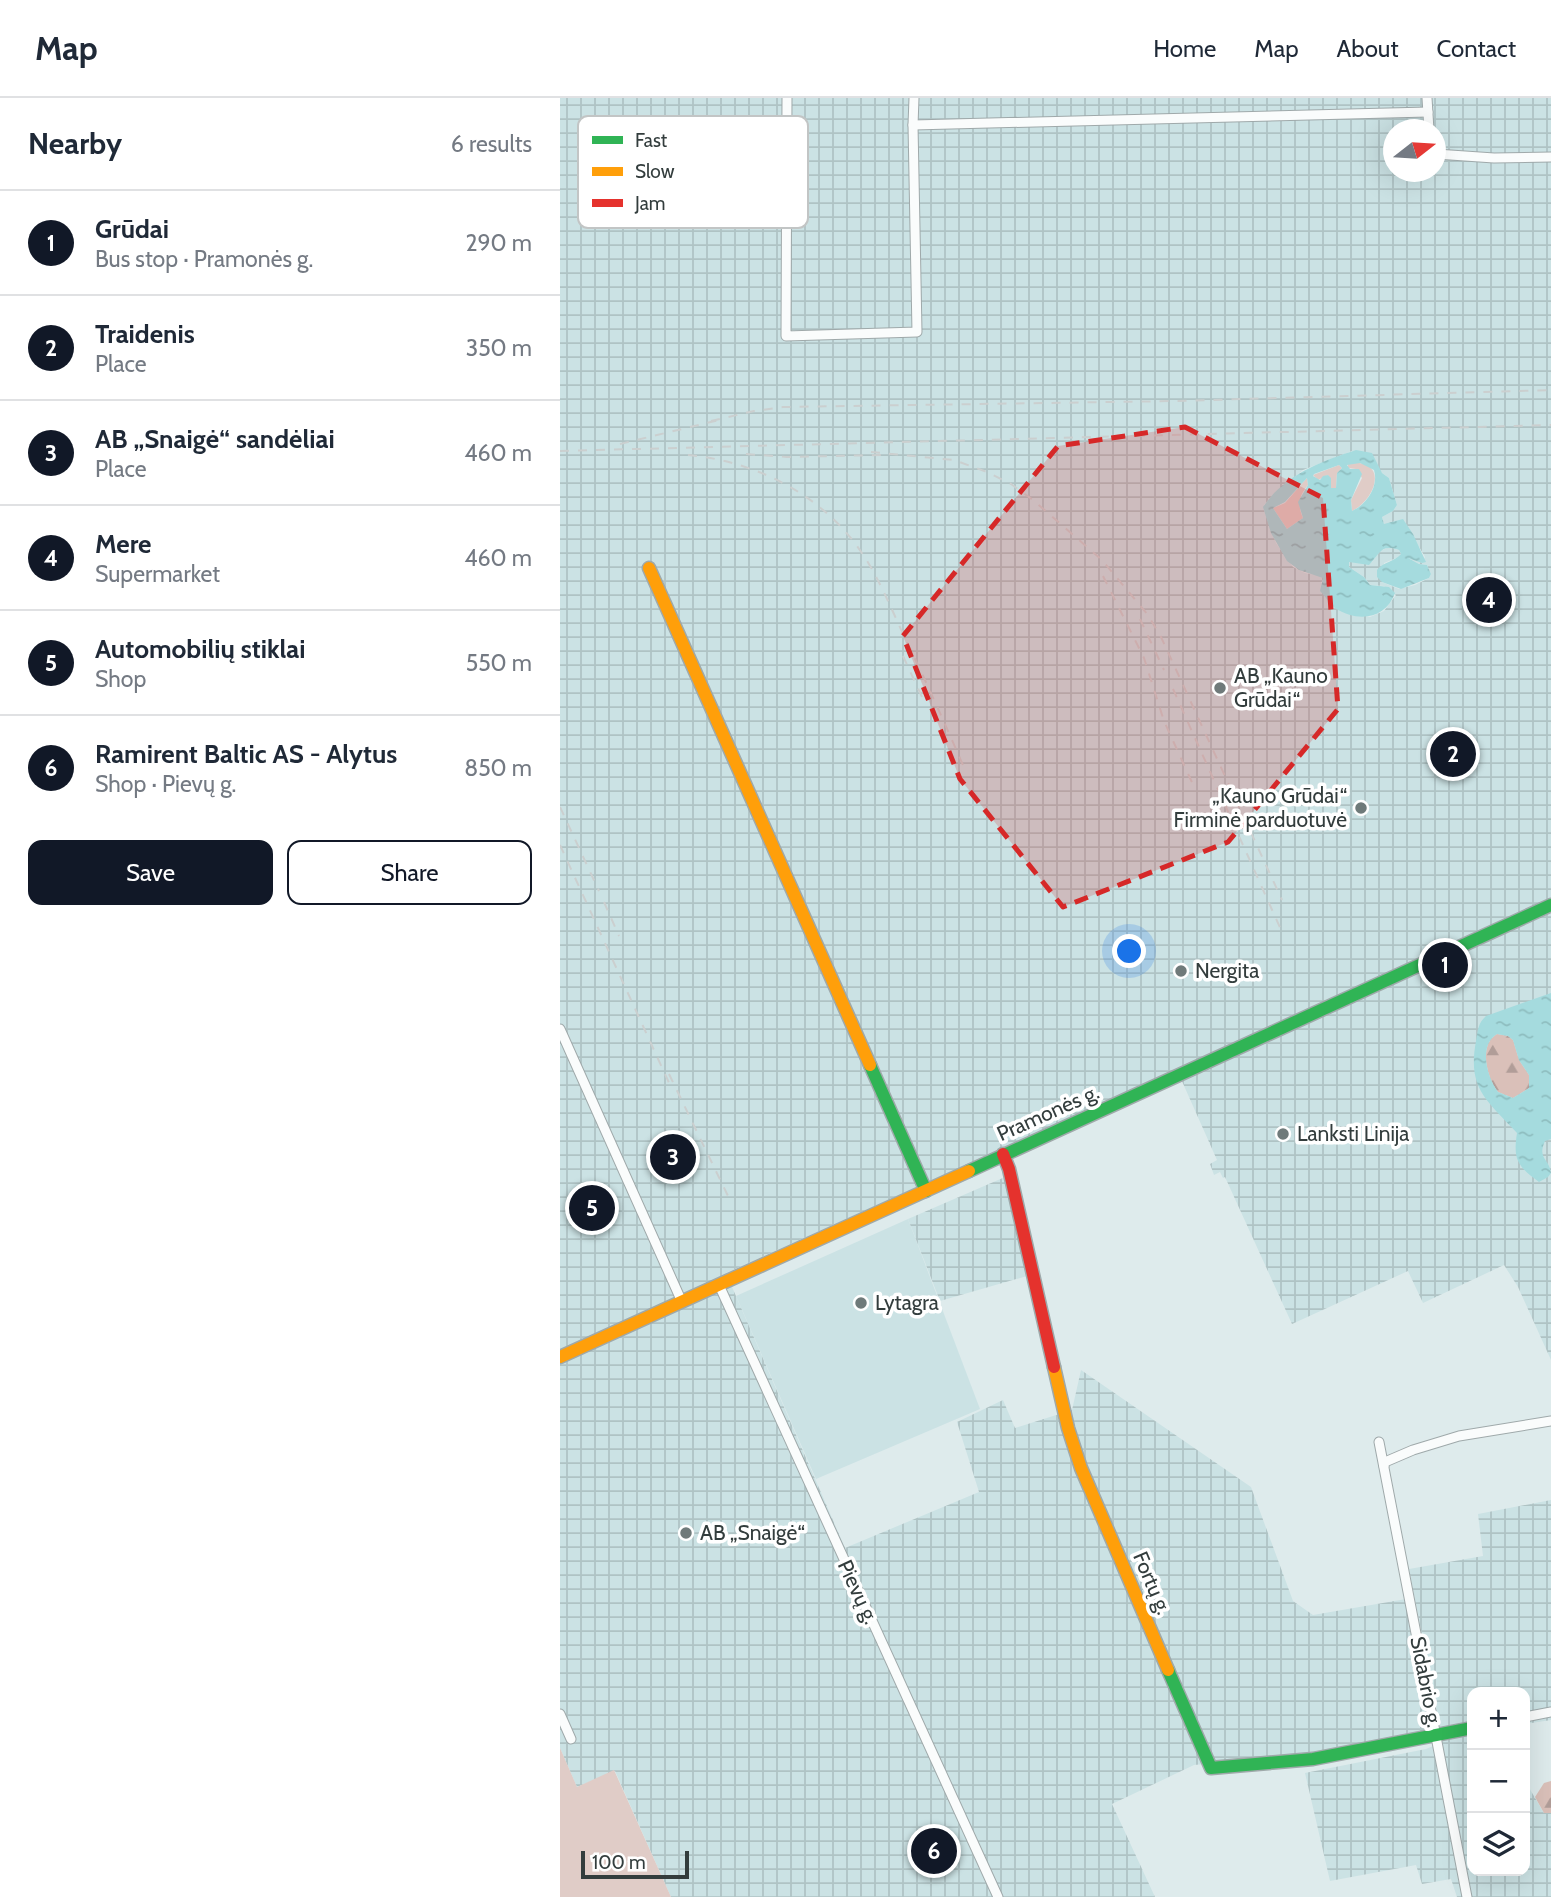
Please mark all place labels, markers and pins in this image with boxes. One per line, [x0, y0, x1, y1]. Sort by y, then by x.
pin: 4 [1466, 574, 1512, 626]
place label: AB „Kauno Grūdai“ [1234, 663, 1328, 712]
marker: AB „Kauno Grūdai“ [1212, 680, 1228, 696]
pin: 2 [1430, 728, 1476, 780]
place label: „Kauno Grūdai“ Firminė parduotuvė [1174, 783, 1347, 832]
marker: „Kauno Grūdai“ Firminė parduotuvė [1353, 800, 1369, 816]
pin: 1 [1422, 939, 1468, 991]
place label: Nergita [1195, 958, 1259, 983]
marker: Nergita [1173, 963, 1189, 979]
place label: Lanksti Linija [1297, 1121, 1409, 1147]
marker: Lanksti Linija [1275, 1126, 1291, 1142]
pin: 3 [650, 1131, 696, 1183]
pin: 5 [569, 1182, 615, 1234]
place label: Lytagra [875, 1290, 939, 1315]
marker: Lytagra [853, 1295, 869, 1311]
place label: AB „Snaigė“ [700, 1520, 805, 1545]
marker: AB „Snaigė“ [678, 1525, 694, 1541]
pin: 6 [911, 1825, 957, 1877]

